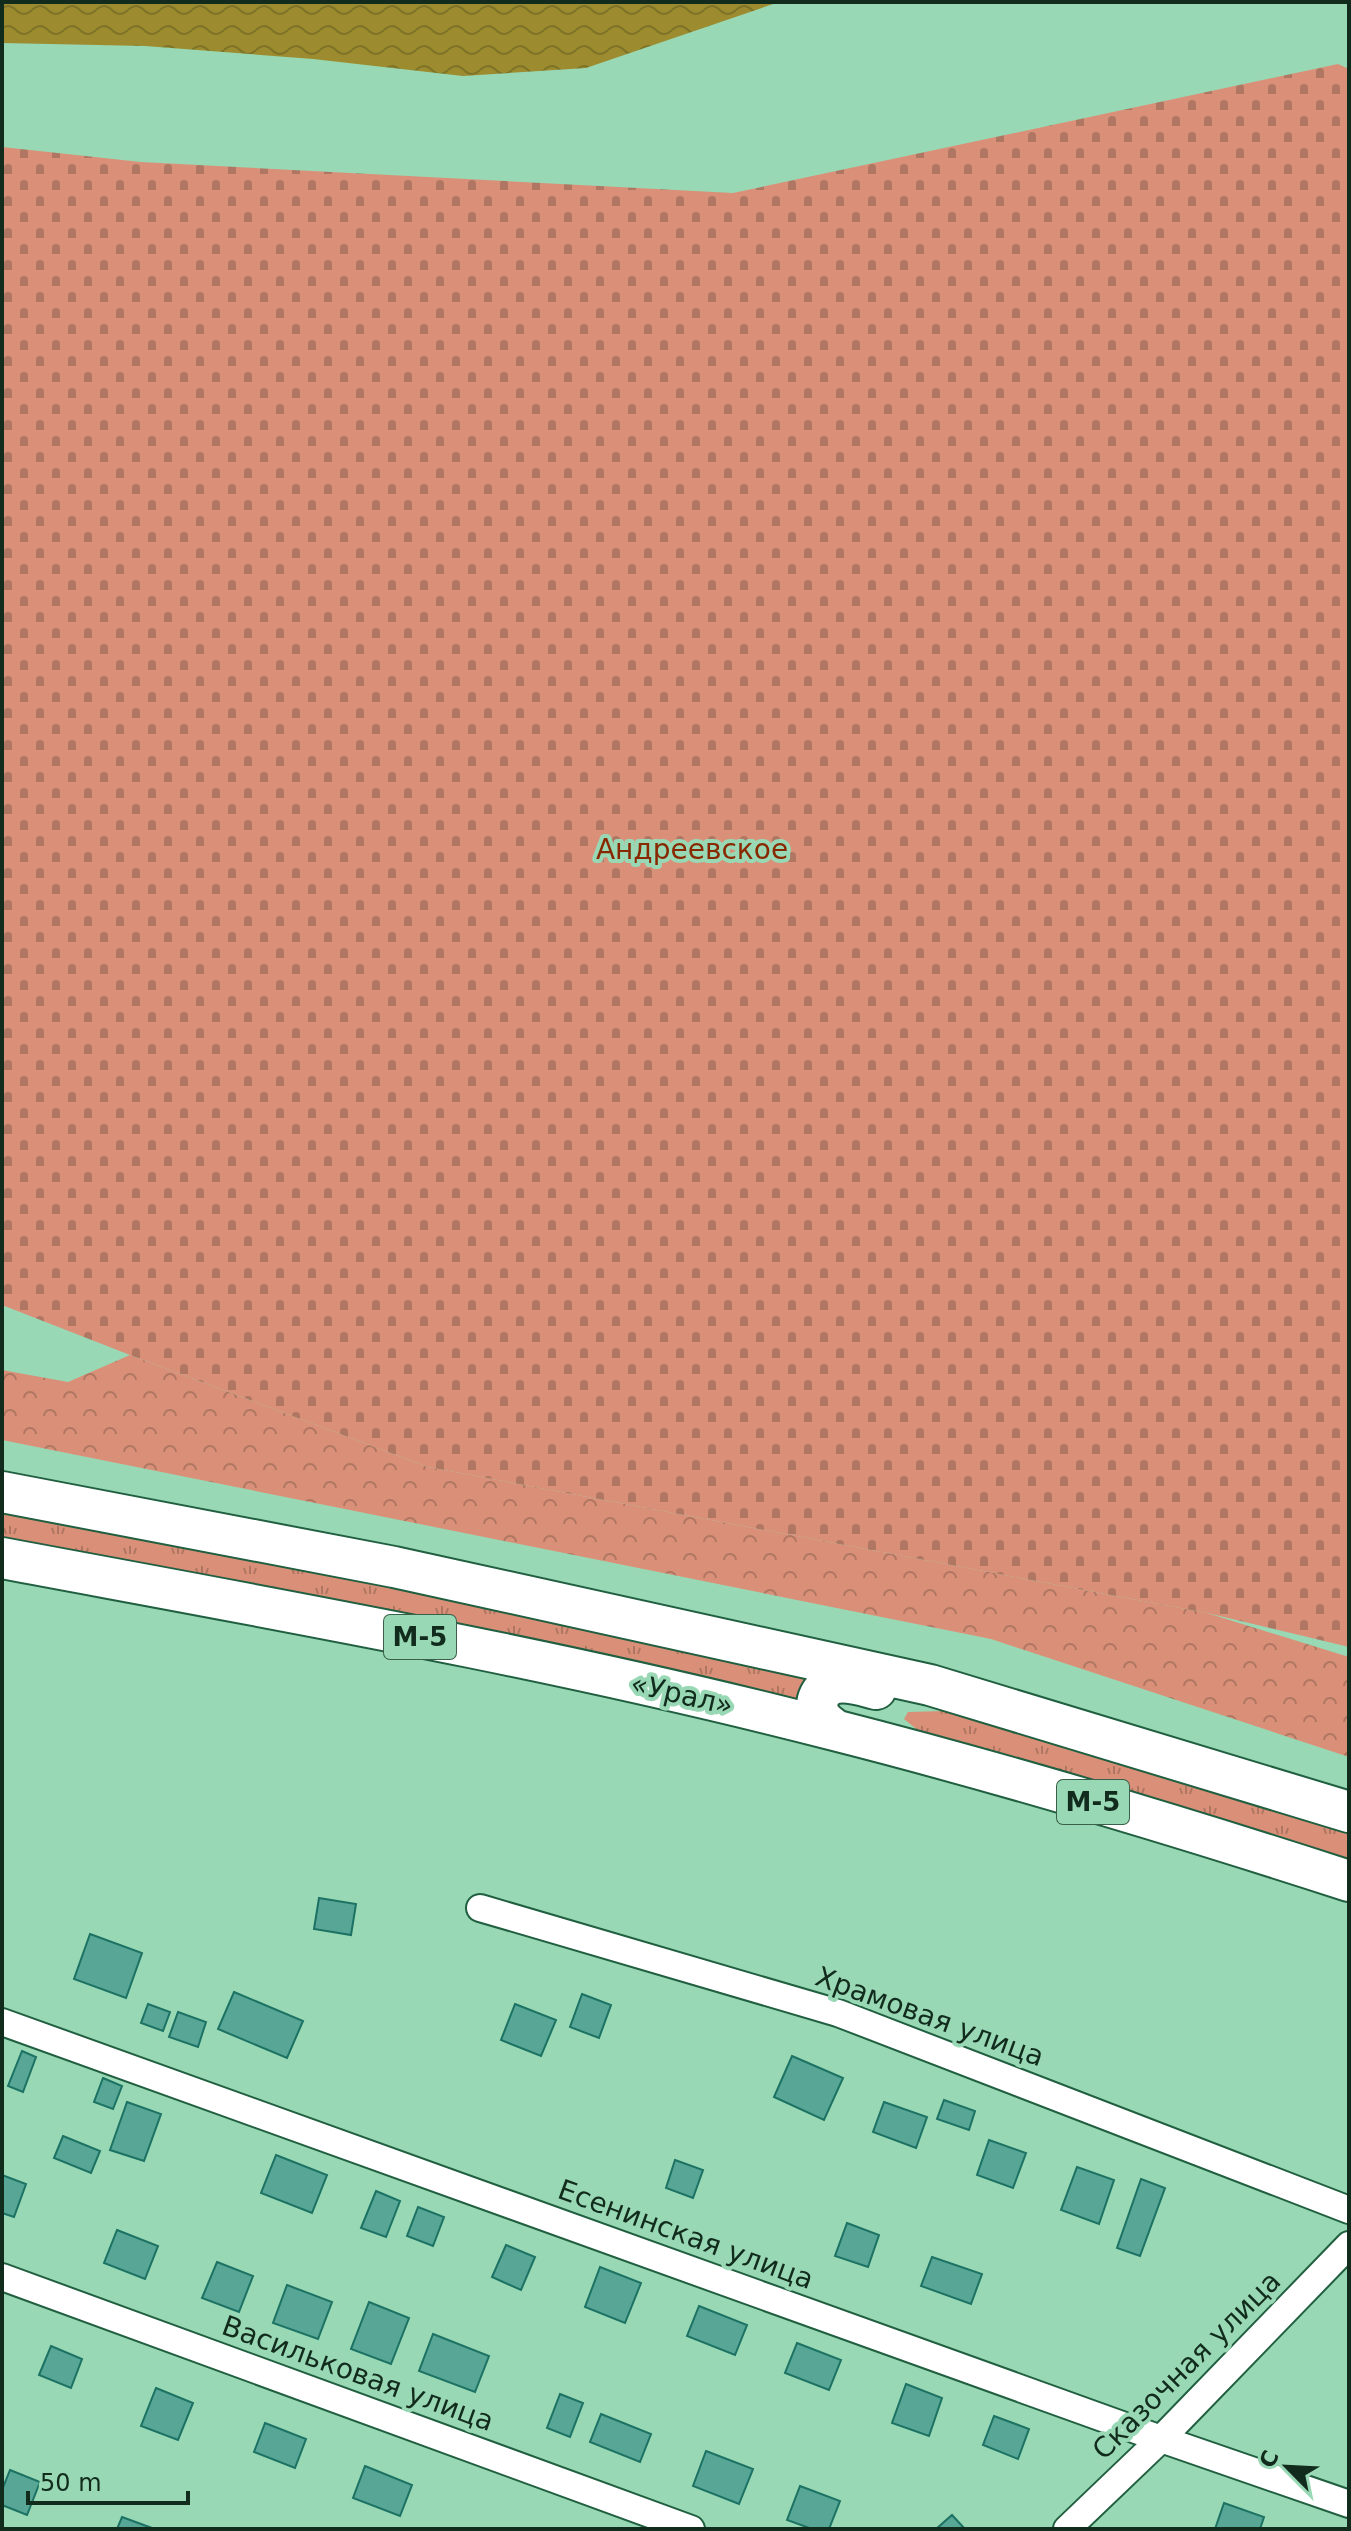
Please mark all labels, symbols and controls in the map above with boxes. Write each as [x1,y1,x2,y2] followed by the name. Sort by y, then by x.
[596,833,788,866] park label: Андреевское
[384,1615,456,1659] road number: М-5
[627,1667,736,1722] street label: «Урал»
[1057,1780,1129,1824] road number: М-5
[811,1960,1049,2073] street label: Храмовая улица
[554,2173,818,2296] street label: Есенинская улица
[1085,2264,1287,2466] street label: Сказочная улица
[217,2309,498,2438] street label: Васильковая улица
[1247,2427,1327,2507] north arrow
[28,2455,188,2505] scale bar
[40,2469,102,2497] text: 50 m

